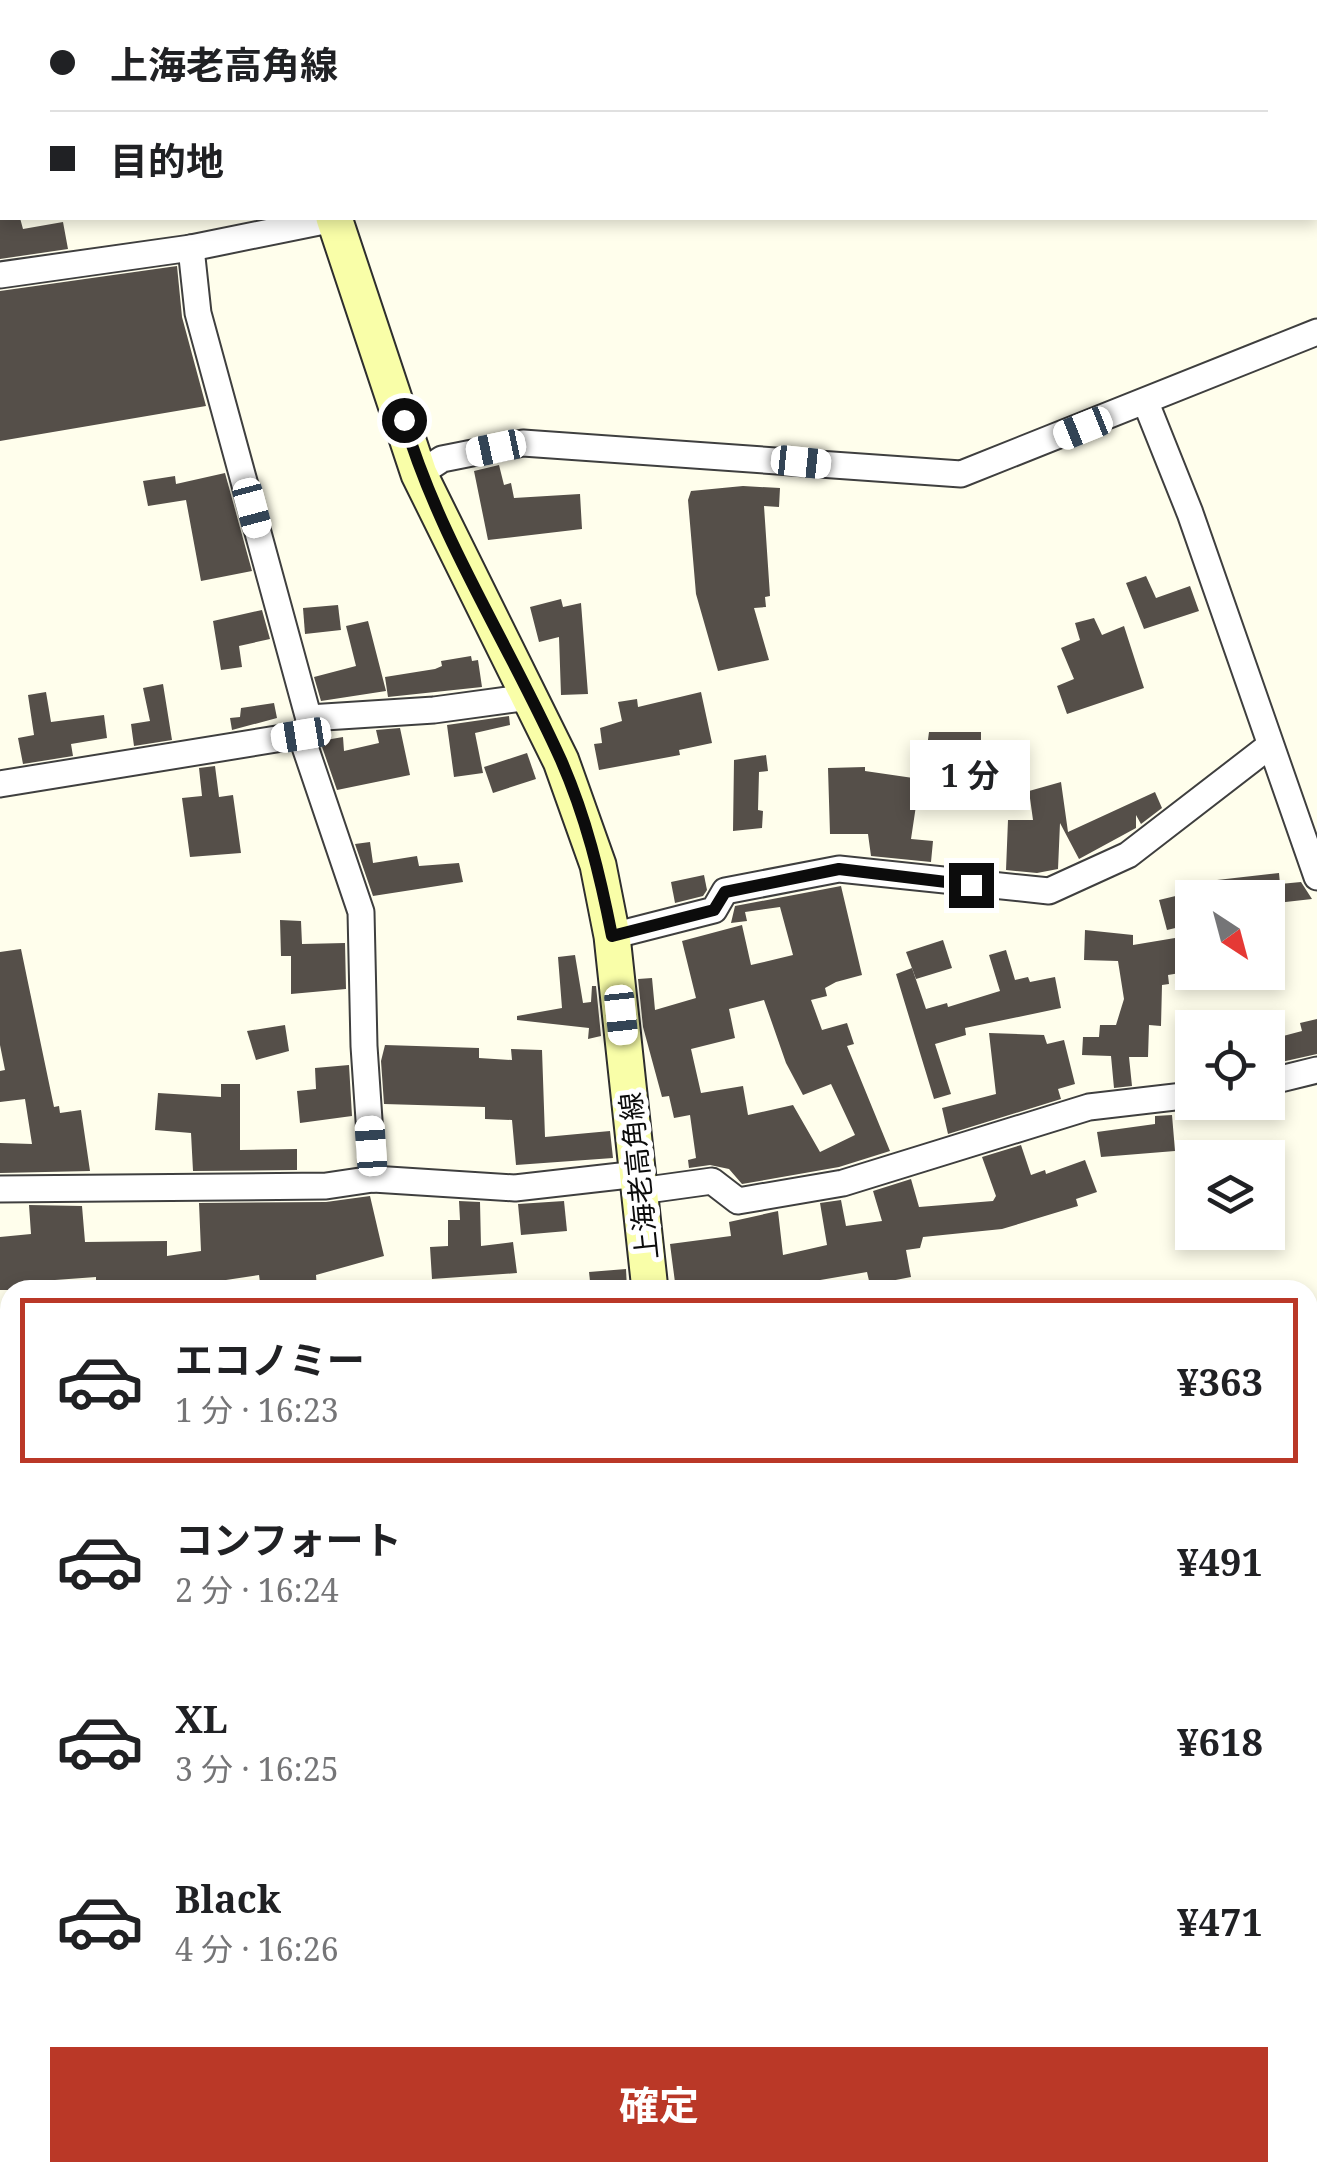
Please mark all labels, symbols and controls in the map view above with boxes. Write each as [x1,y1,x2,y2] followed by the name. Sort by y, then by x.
[110,38,338,90] text: 上海老高角線
[110,134,224,186] text: 目的地
[382,398,427,443] route start
[1050,403,1116,453] car
[464,427,528,469] car
[770,444,832,480] car
[230,475,274,541] car
[269,715,333,755] car
[911,740,1031,810] callout: 1 分
[941,753,999,796] text: 1 分
[949,863,994,908] route end
[1175,880,1285,990] north arrow
[1175,880,1285,1250] map controls
[603,984,639,1046] car
[1175,1010,1285,1120] button: locate
[610,1090,666,1262] street label: 上海老高角線
[354,1115,388,1177] car
[1175,1140,1285,1250] button: layers
[175,1333,365,1385] text: エコノミー
[55,1336,145,1426] icon: car
[1177,1355,1263,1407] text: ¥363
[175,1388,339,1431] text: 1 分 · 16:23
[175,1513,402,1565] text: コンフォート
[55,1516,145,1606] icon: car
[1177,1535,1263,1587] text: ¥491
[175,1568,339,1611] text: 2 分 · 16:24
[175,1692,228,1744] text: XL
[55,1696,145,1786] icon: car
[1177,1715,1263,1767] text: ¥618
[175,1747,339,1790] text: 3 分 · 16:25
[175,1872,281,1924] text: Black
[55,1876,145,1966] icon: car
[1177,1895,1263,1947] text: ¥471
[175,1927,339,1970] text: 4 分 · 16:26
[50,2047,1268,2162] button: 確定

